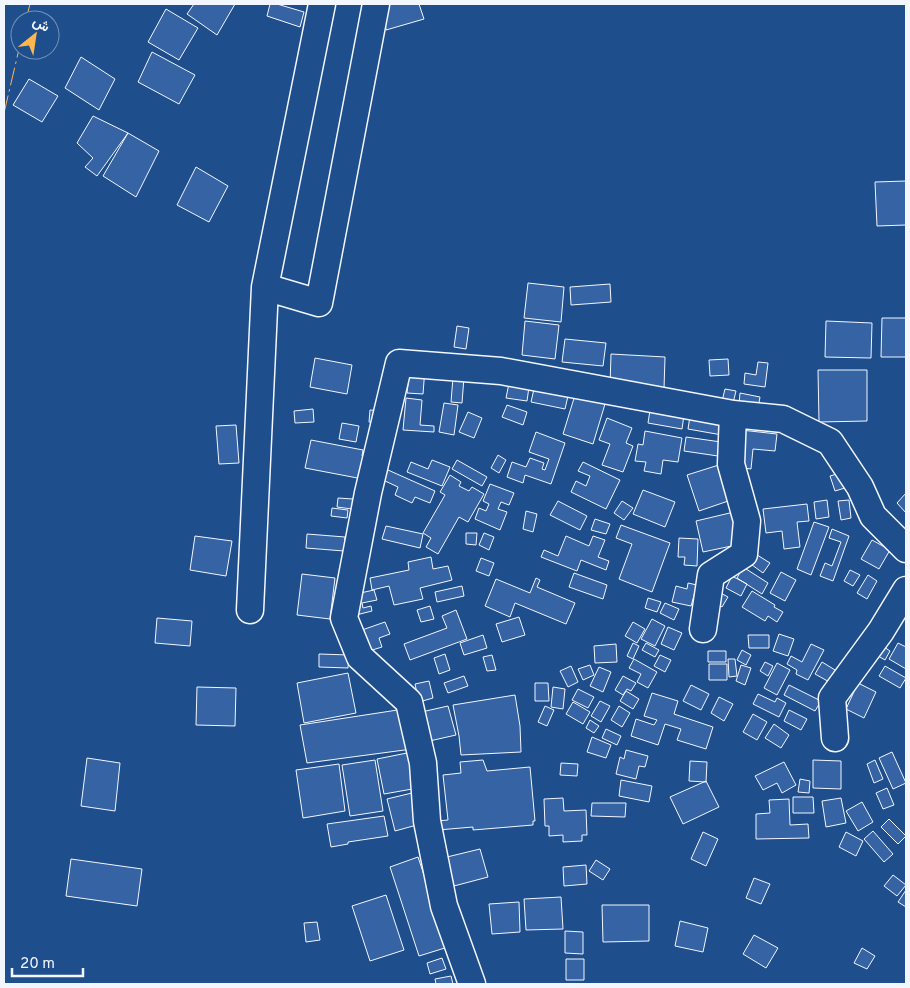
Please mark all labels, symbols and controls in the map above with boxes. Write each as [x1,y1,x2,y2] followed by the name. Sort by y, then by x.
[10,10,60,60] north arrow
[29,13,52,37] text: ش
[12,946,84,978] scale bar
[20,955,55,974] text: 20 m

